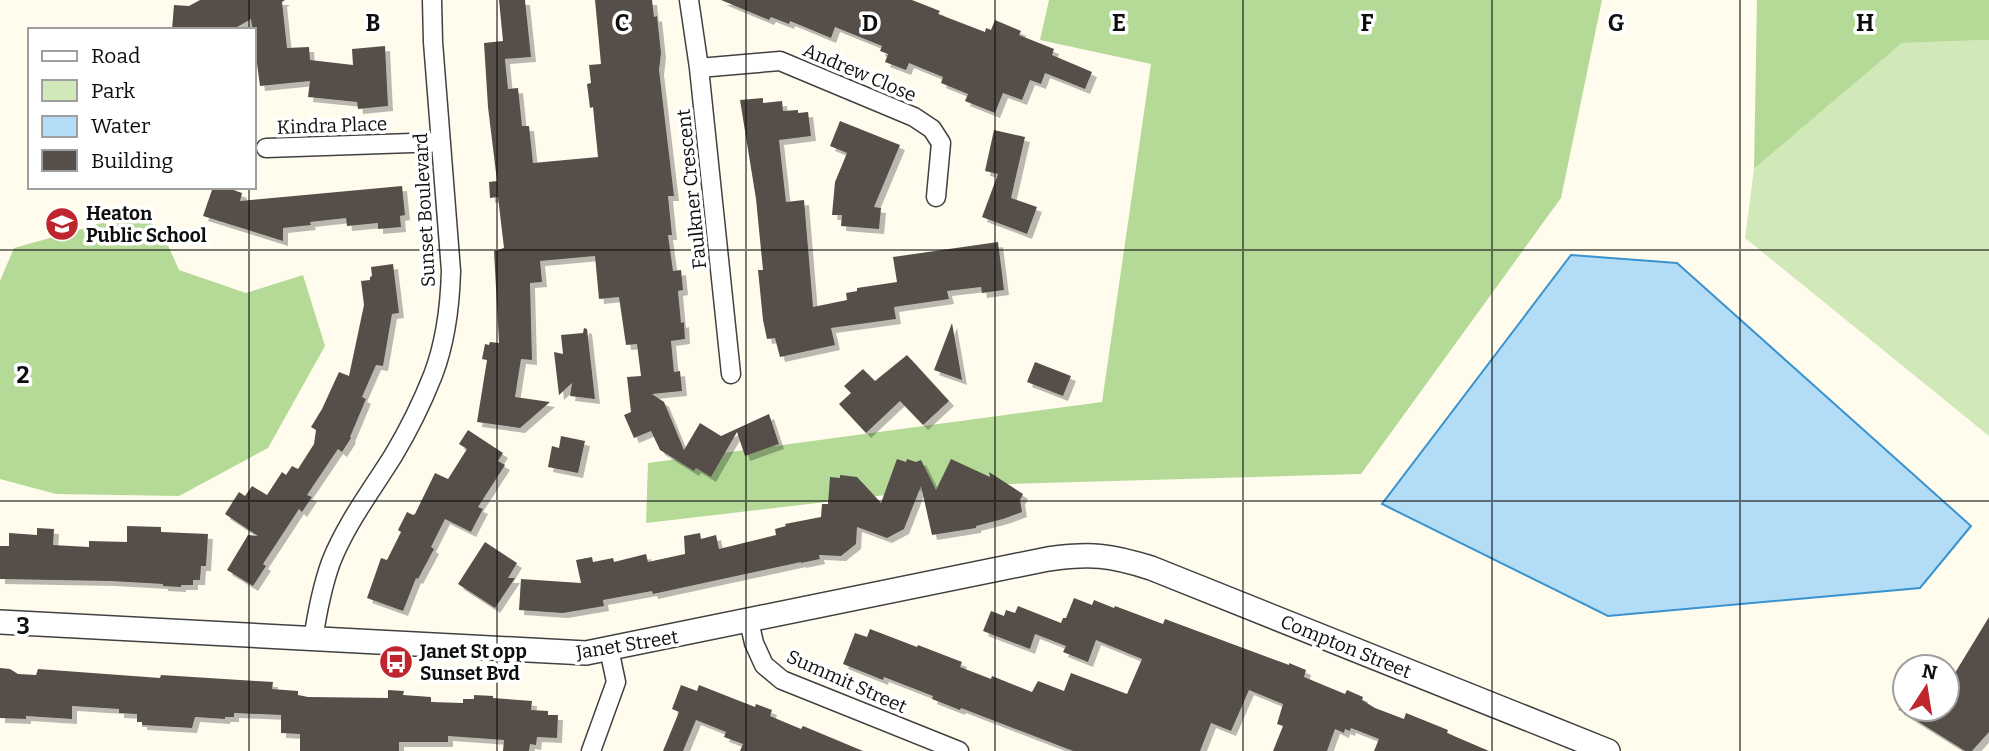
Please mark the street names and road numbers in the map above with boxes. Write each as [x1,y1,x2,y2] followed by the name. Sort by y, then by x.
[800,38,920,107] street label: Andrew Close
[672,108,711,270] street label: Faulkner Crescent
[276,112,388,139] street label: Kindra Place
[409,132,440,288] street label: Sunset Boulevard
[1277,610,1415,683] street label: Compton Street
[573,625,680,664] street label: Janet Street
[783,645,911,718] street label: Summit Street

